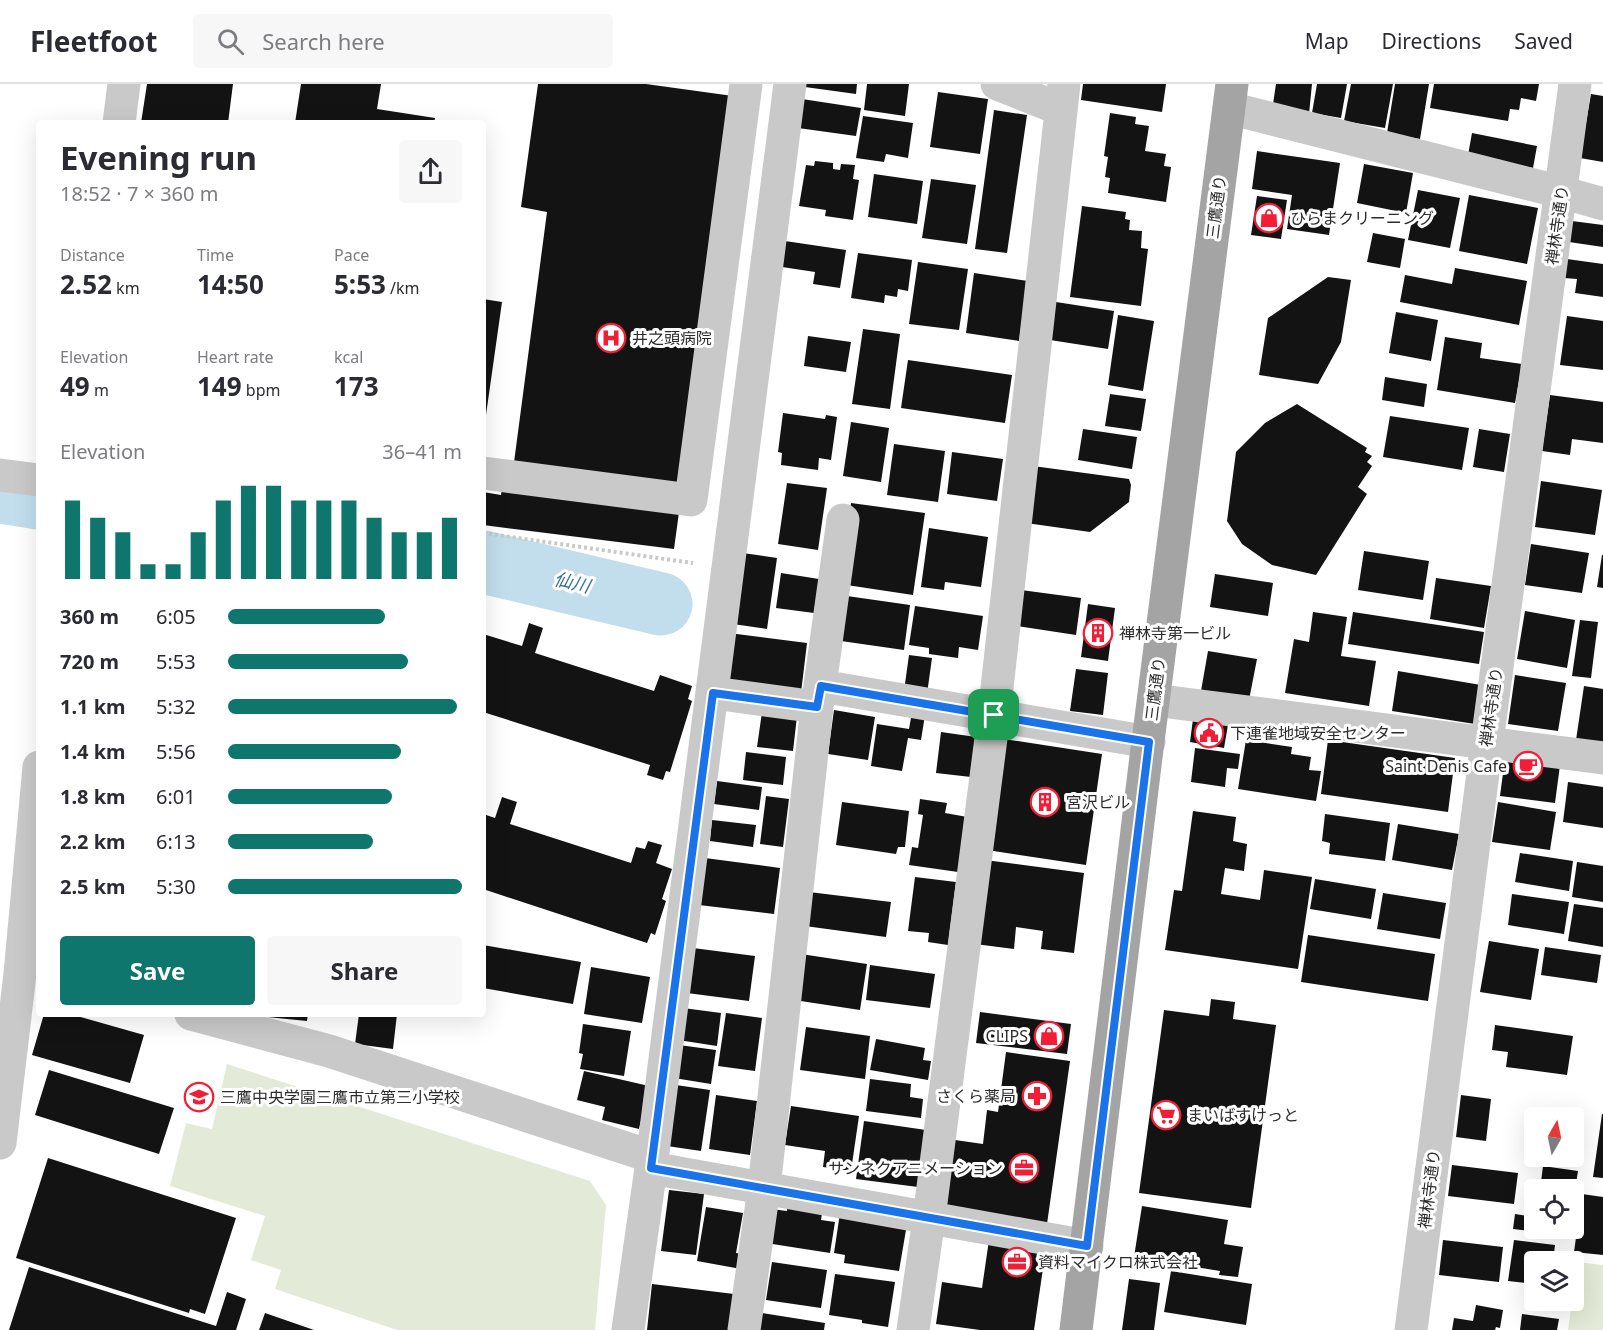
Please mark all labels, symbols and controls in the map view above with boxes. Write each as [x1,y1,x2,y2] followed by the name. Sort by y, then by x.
[193,14,613,68] search box
[30,22,157,60] text: Fleetfoot
[214,25,247,58] icon: search
[262,26,385,56] text: Search here
[1305,27,1349,55] text: Map
[1382,27,1481,55] text: Directions
[1514,27,1573,55] text: Saved
[60,135,257,180] text: Evening run
[399,140,462,203] button: share
[1201,174,1231,240] street label: 三鷹通り
[60,180,218,207] text: 18:52 · 7 × 360 m
[1541,184,1573,266] street label: 禅林寺通り
[1253,202,1285,234] shop icon: ひらまクリーニング
[1290,207,1434,229] place label: ひらまクリーニング
[60,244,125,266] text: Distance
[197,244,234,266] text: Time
[334,244,369,266] text: Pace
[60,266,112,302] text: 2.52
[197,266,264,302] text: 14:50
[334,266,386,302] text: 5:53
[112,277,140,299] text: km
[386,277,420,299] text: /km
[595,322,627,354] hospital icon: 井之頭病院
[632,327,712,349] place label: 井之頭病院
[60,346,128,368] text: Elevation
[197,346,273,368] text: Heart rate
[334,346,363,368] text: kcal
[60,368,90,404] text: 49
[197,368,242,404] text: 149
[334,368,379,404] text: 173
[90,379,109,401] text: m
[242,379,280,401] text: bpm
[60,438,145,465] text: Elevation
[382,438,462,465] text: 36–41 m
[552,566,594,598] water label: 仙川
[60,603,119,630] text: 360 m
[156,603,196,630] text: 6:05
[1082,617,1114,649] building icon: 禅林寺第一ビル
[1119,622,1231,644] place label: 禅林寺第一ビル
[60,648,119,675] text: 720 m
[156,648,196,675] text: 5:53
[1140,656,1170,722] street label: 三鷹通り
[1475,666,1507,748] street label: 禅林寺通り
[968,689,1019,740] pin
[60,693,126,720] text: 1.1 km
[156,693,196,720] text: 5:32
[977,698,1010,731] icon: arrive
[1193,717,1225,749] public building icon: 下連雀地域安全センター
[1230,722,1406,744] place label: 下連雀地域安全センター
[60,738,126,765] text: 1.4 km
[156,738,196,765] text: 5:56
[1512,750,1544,782] cafe icon: Saint Denis Cafe
[1385,755,1507,777] place label: Saint Denis Cafe
[60,783,126,810] text: 1.8 km
[156,783,196,810] text: 6:01
[1029,786,1061,818] building icon: 宮沢ビル
[1066,791,1130,813] place label: 宮沢ビル
[60,828,126,855] text: 2.2 km
[156,828,196,855] text: 6:13
[60,873,126,900] text: 2.5 km
[156,873,196,900] text: 5:30
[60,936,255,1005] button: Save
[267,936,462,1005] button: Share
[1033,1020,1065,1052] shop icon: CLIPS
[986,1025,1028,1047] place label: CLIPS
[1021,1080,1053,1112] pharmacy icon: さくら薬局
[183,1081,215,1113] school or university icon: 三鷹中央学園三鷹市立第三小学校
[936,1085,1016,1107] place label: さくら薬局
[220,1086,460,1108] place label: 三鷹中央学園三鷹市立第三小学校
[1150,1099,1182,1131] supermarket icon: まいばすけっと
[1187,1104,1299,1126] place label: まいばすけっと
[1524,1107,1584,1167] north arrow
[1524,1107,1584,1311] map controls
[1413,1148,1445,1230] street label: 禅林寺通り
[1008,1152,1040,1184] office icon: サンネクアニメーション
[828,1157,1003,1179] place label: サンネクアニメーション
[1524,1179,1584,1239] button: locate
[1001,1246,1033,1278] office icon: 資料マイクロ株式会社
[1038,1251,1198,1273] place label: 資料マイクロ株式会社
[1524,1251,1584,1311] button: layers

